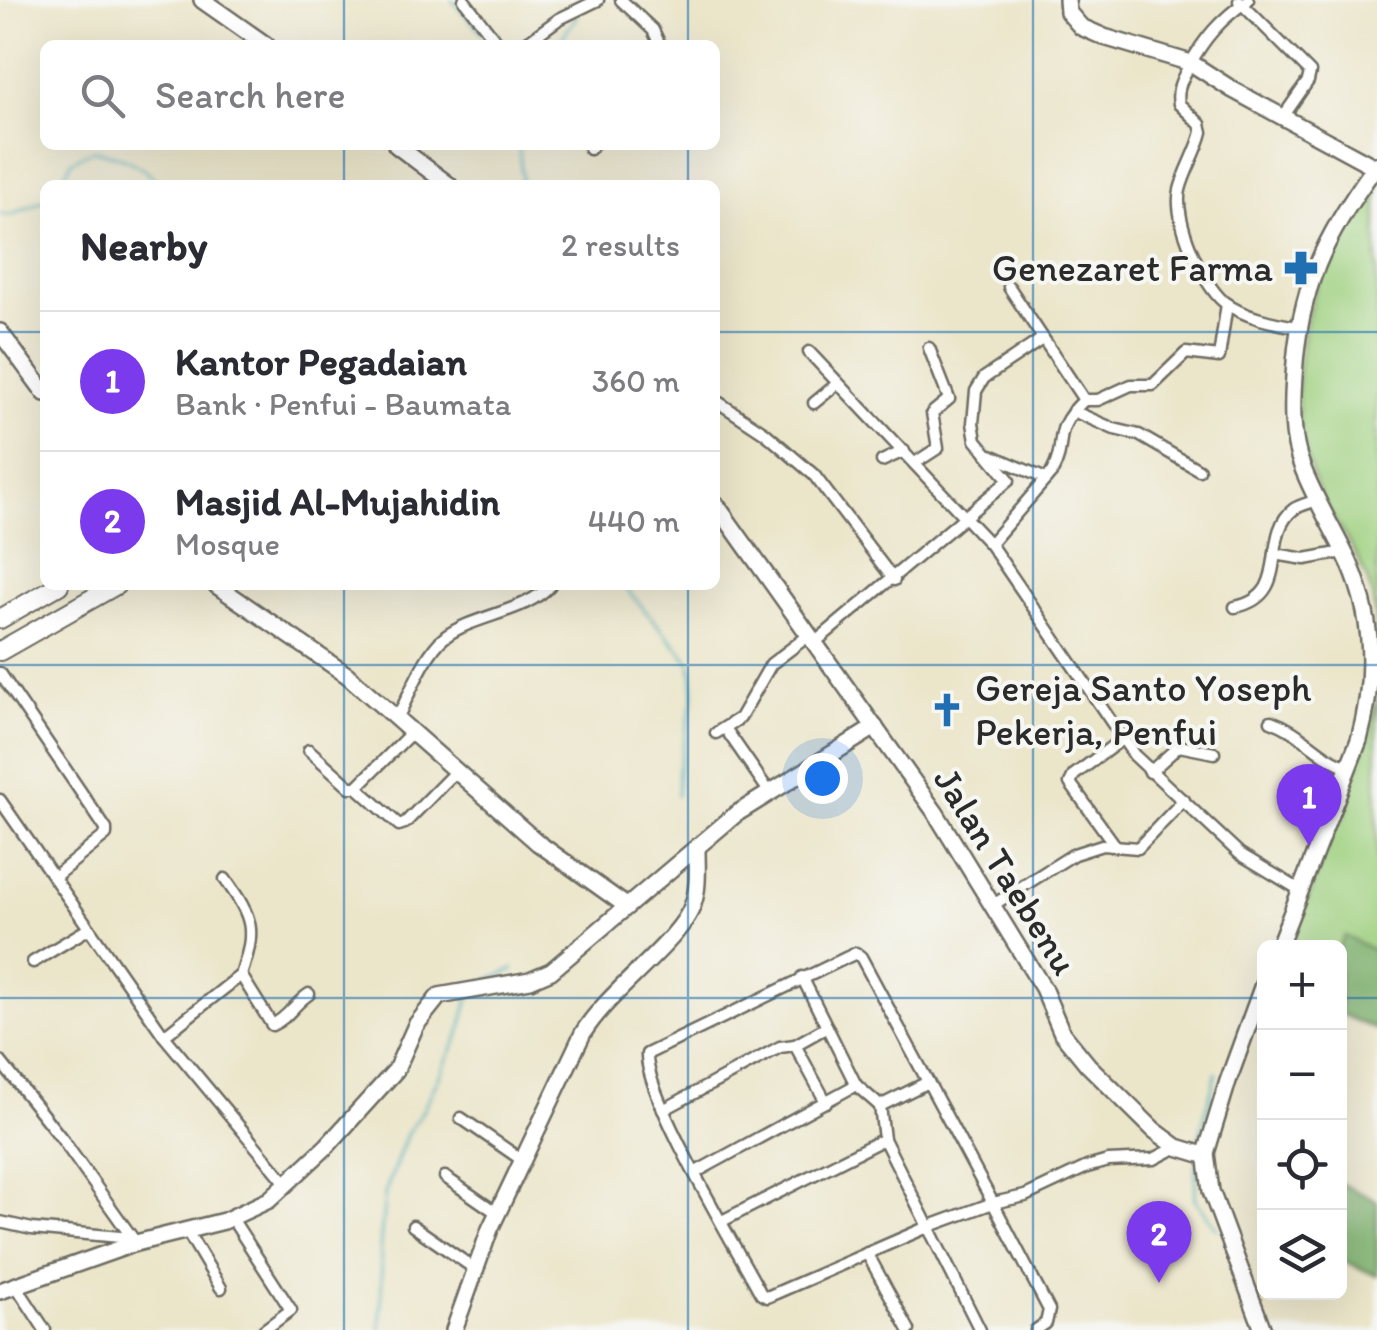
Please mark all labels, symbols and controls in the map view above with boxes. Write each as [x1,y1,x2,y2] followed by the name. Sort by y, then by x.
[40,40,720,150] search box
[75,68,130,123] icon: search
[155,72,346,118] text: Search here
[80,220,207,271] text: Nearby
[561,226,680,264] text: 2 results
[992,245,1273,291] place label: Genezaret Farma
[1282,249,1320,287] pharmacy icon: Genezaret Farma
[175,339,467,385] text: Kantor Pegadaian
[105,362,120,400] text: 1
[592,362,680,400] text: 360 m
[175,385,511,423] text: Bank · Penfui - Baumata
[175,479,500,525] text: Masjid Al-Mujahidin
[104,502,121,540] text: 2
[588,502,680,540] text: 440 m
[175,525,280,563] text: Mosque
[975,665,1312,755] place label: Gereja Santo Yoseph Pekerja, Penfui
[928,691,966,729] church icon: Gereja Santo Yoseph Pekerja, Penfui
[797,753,848,804] your location
[924,759,1088,983] street label: Jalan Taebenu
[1276,764,1342,846] pin: 1
[1257,940,1347,1300] map controls
[1257,940,1347,1030] button: +
[1257,1030,1347,1120] button: −
[1257,1120,1347,1210] button: locate
[1126,1200,1192,1283] pin: 2
[1257,1210,1347,1300] button: layers

